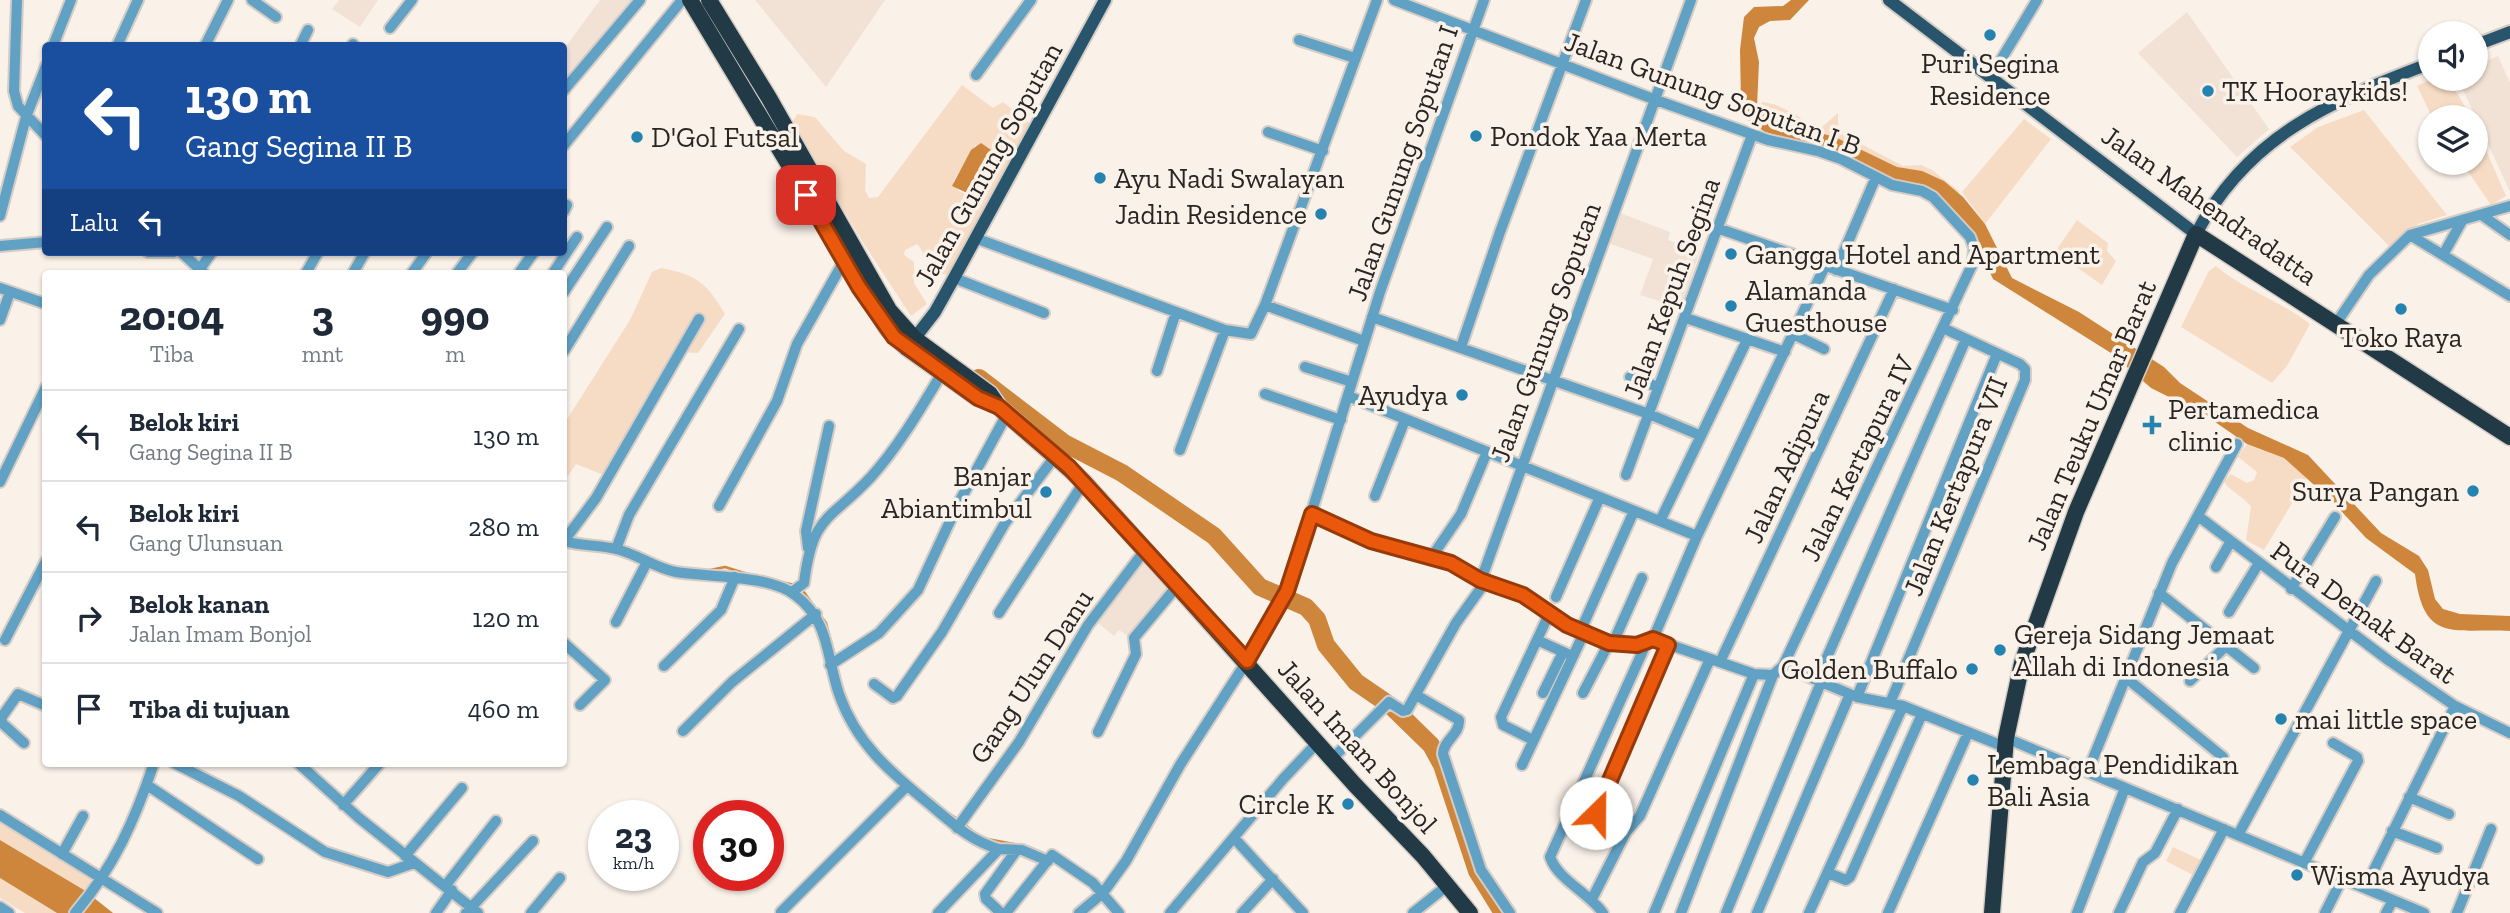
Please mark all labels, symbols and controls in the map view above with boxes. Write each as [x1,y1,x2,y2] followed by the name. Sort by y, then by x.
[1340,21,1465,305] street label: Jalan Gunung Soputan I
[2418,21,2488,175] map controls
[2418,21,2488,91] button: sound
[1560,25,1865,162] street label: Jalan Gunung Soputan I B
[1982,27,1998,43] marker: Puri Segina Residence
[908,36,1069,292] street label: Jalan Gunung Soputan
[1921,47,2060,112] place label: Puri Segina Residence
[185,67,311,126] text: 130 m
[70,70,161,161] icon: left
[2222,75,2408,108] place label: TK Hooraykids!
[2200,83,2216,99] marker: TK Hooraykids!
[2418,105,2488,175] button: layers
[2096,119,2324,292] street label: Jalan Mahendradatta
[1490,120,1708,153] place label: Pondok Yaa Merta
[651,121,799,154] place label: D'Gol Futsal
[185,127,413,165] text: Gang Segina II B
[1468,128,1484,144] marker: Pondok Yaa Merta
[629,129,645,145] marker: D'Gol Futsal
[1114,162,1344,195] place label: Ayu Nadi Swalayan
[776,165,836,225] pin
[1092,170,1108,186] marker: Ayu Nadi Swalayan
[1616,173,1727,403] street label: Jalan Kepuh Segina
[787,176,825,214] icon: arrive
[1115,198,1307,231] place label: Jadin Residence
[1483,198,1608,466] street label: Jalan Gunung Soputan
[132,203,170,241] icon: left
[70,206,118,238] text: Lalu
[1313,206,1329,222] marker: Jadin Residence
[1745,238,2101,271] place label: Gangga Hotel and Apartment
[1723,246,1739,262] marker: Gangga Hotel and Apartment
[1745,274,1887,339] place label: Alamanda Guesthouse
[2020,275,2164,555] street label: Jalan Teuku Umar Barat
[119,290,225,341] text: 20:04
[311,290,334,341] text: 3
[421,290,490,341] text: 990
[1723,298,1739,314] marker: Alamanda Guesthouse
[2393,301,2409,317] marker: Toko Raya
[2340,321,2463,354] place label: Toko Raya
[150,340,194,368] text: Tiba
[302,340,343,368] text: mnt
[445,340,465,368] text: m
[1793,349,1922,567] street label: Jalan Kertapura IV
[1896,372,2014,600] street label: Jalan Kertapura VII
[1358,379,1448,412] place label: Ayudya
[1737,384,1837,548] street label: Jalan Adipura
[1454,387,1470,403] marker: Ayudya
[2168,393,2320,458] place label: Pertamedica clinic
[129,406,239,438] text: Belok kiri
[2142,415,2162,435] marker: Pertamedica clinic
[70,417,108,455] icon: left
[473,420,539,452] text: 130 m
[129,438,293,466] text: Gang Segina II B
[881,460,1032,525] place label: Banjar Abiantimbul
[2292,475,2459,508] place label: Surya Pangan
[2465,483,2481,499] marker: Surya Pangan
[1038,484,1054,500] marker: Banjar Abiantimbul
[129,497,239,529] text: Belok kiri
[70,508,108,546] icon: left
[468,511,539,543] text: 280 m
[129,529,283,557] text: Gang Ulunsuan
[2265,534,2463,691] street label: Pura Demak Barat
[963,583,1100,770] street label: Gang Ulun Danu
[129,588,270,620] text: Belok kanan
[70,599,108,637] icon: right
[472,602,539,634] text: 120 m
[2014,618,2275,683] place label: Gereja Sidang Jemaat Allah di Indonesia
[129,620,312,648] text: Jalan Imam Bonjol
[1992,642,2008,658] marker: Gereja Sidang Jemaat Allah di Indonesia
[1271,653,1444,840] street label: Jalan Imam Bonjol
[1781,653,1958,686] place label: Golden Buffalo
[1964,661,1980,677] marker: Golden Buffalo
[70,690,108,728] icon: arrive
[129,693,290,725] text: Tiba di tujuan
[468,693,539,725] text: 460 m
[2295,703,2477,736] place label: mai little space
[2273,711,2289,727] marker: mai little space
[1987,748,2239,813] place label: Lembaga Pendidikan Bali Asia
[1965,772,1981,788] marker: Lembaga Pendidikan Bali Asia
[1559,776,1633,850] position arrow
[1238,788,1334,821] place label: Circle K
[1340,796,1356,812] marker: Circle K
[693,800,784,891] speed limit sign: 30
[615,815,652,857] text: 23
[613,852,654,874] text: km/h
[2311,859,2490,892] place label: Wisma Ayudya
[2289,867,2305,883] marker: Wisma Ayudya

